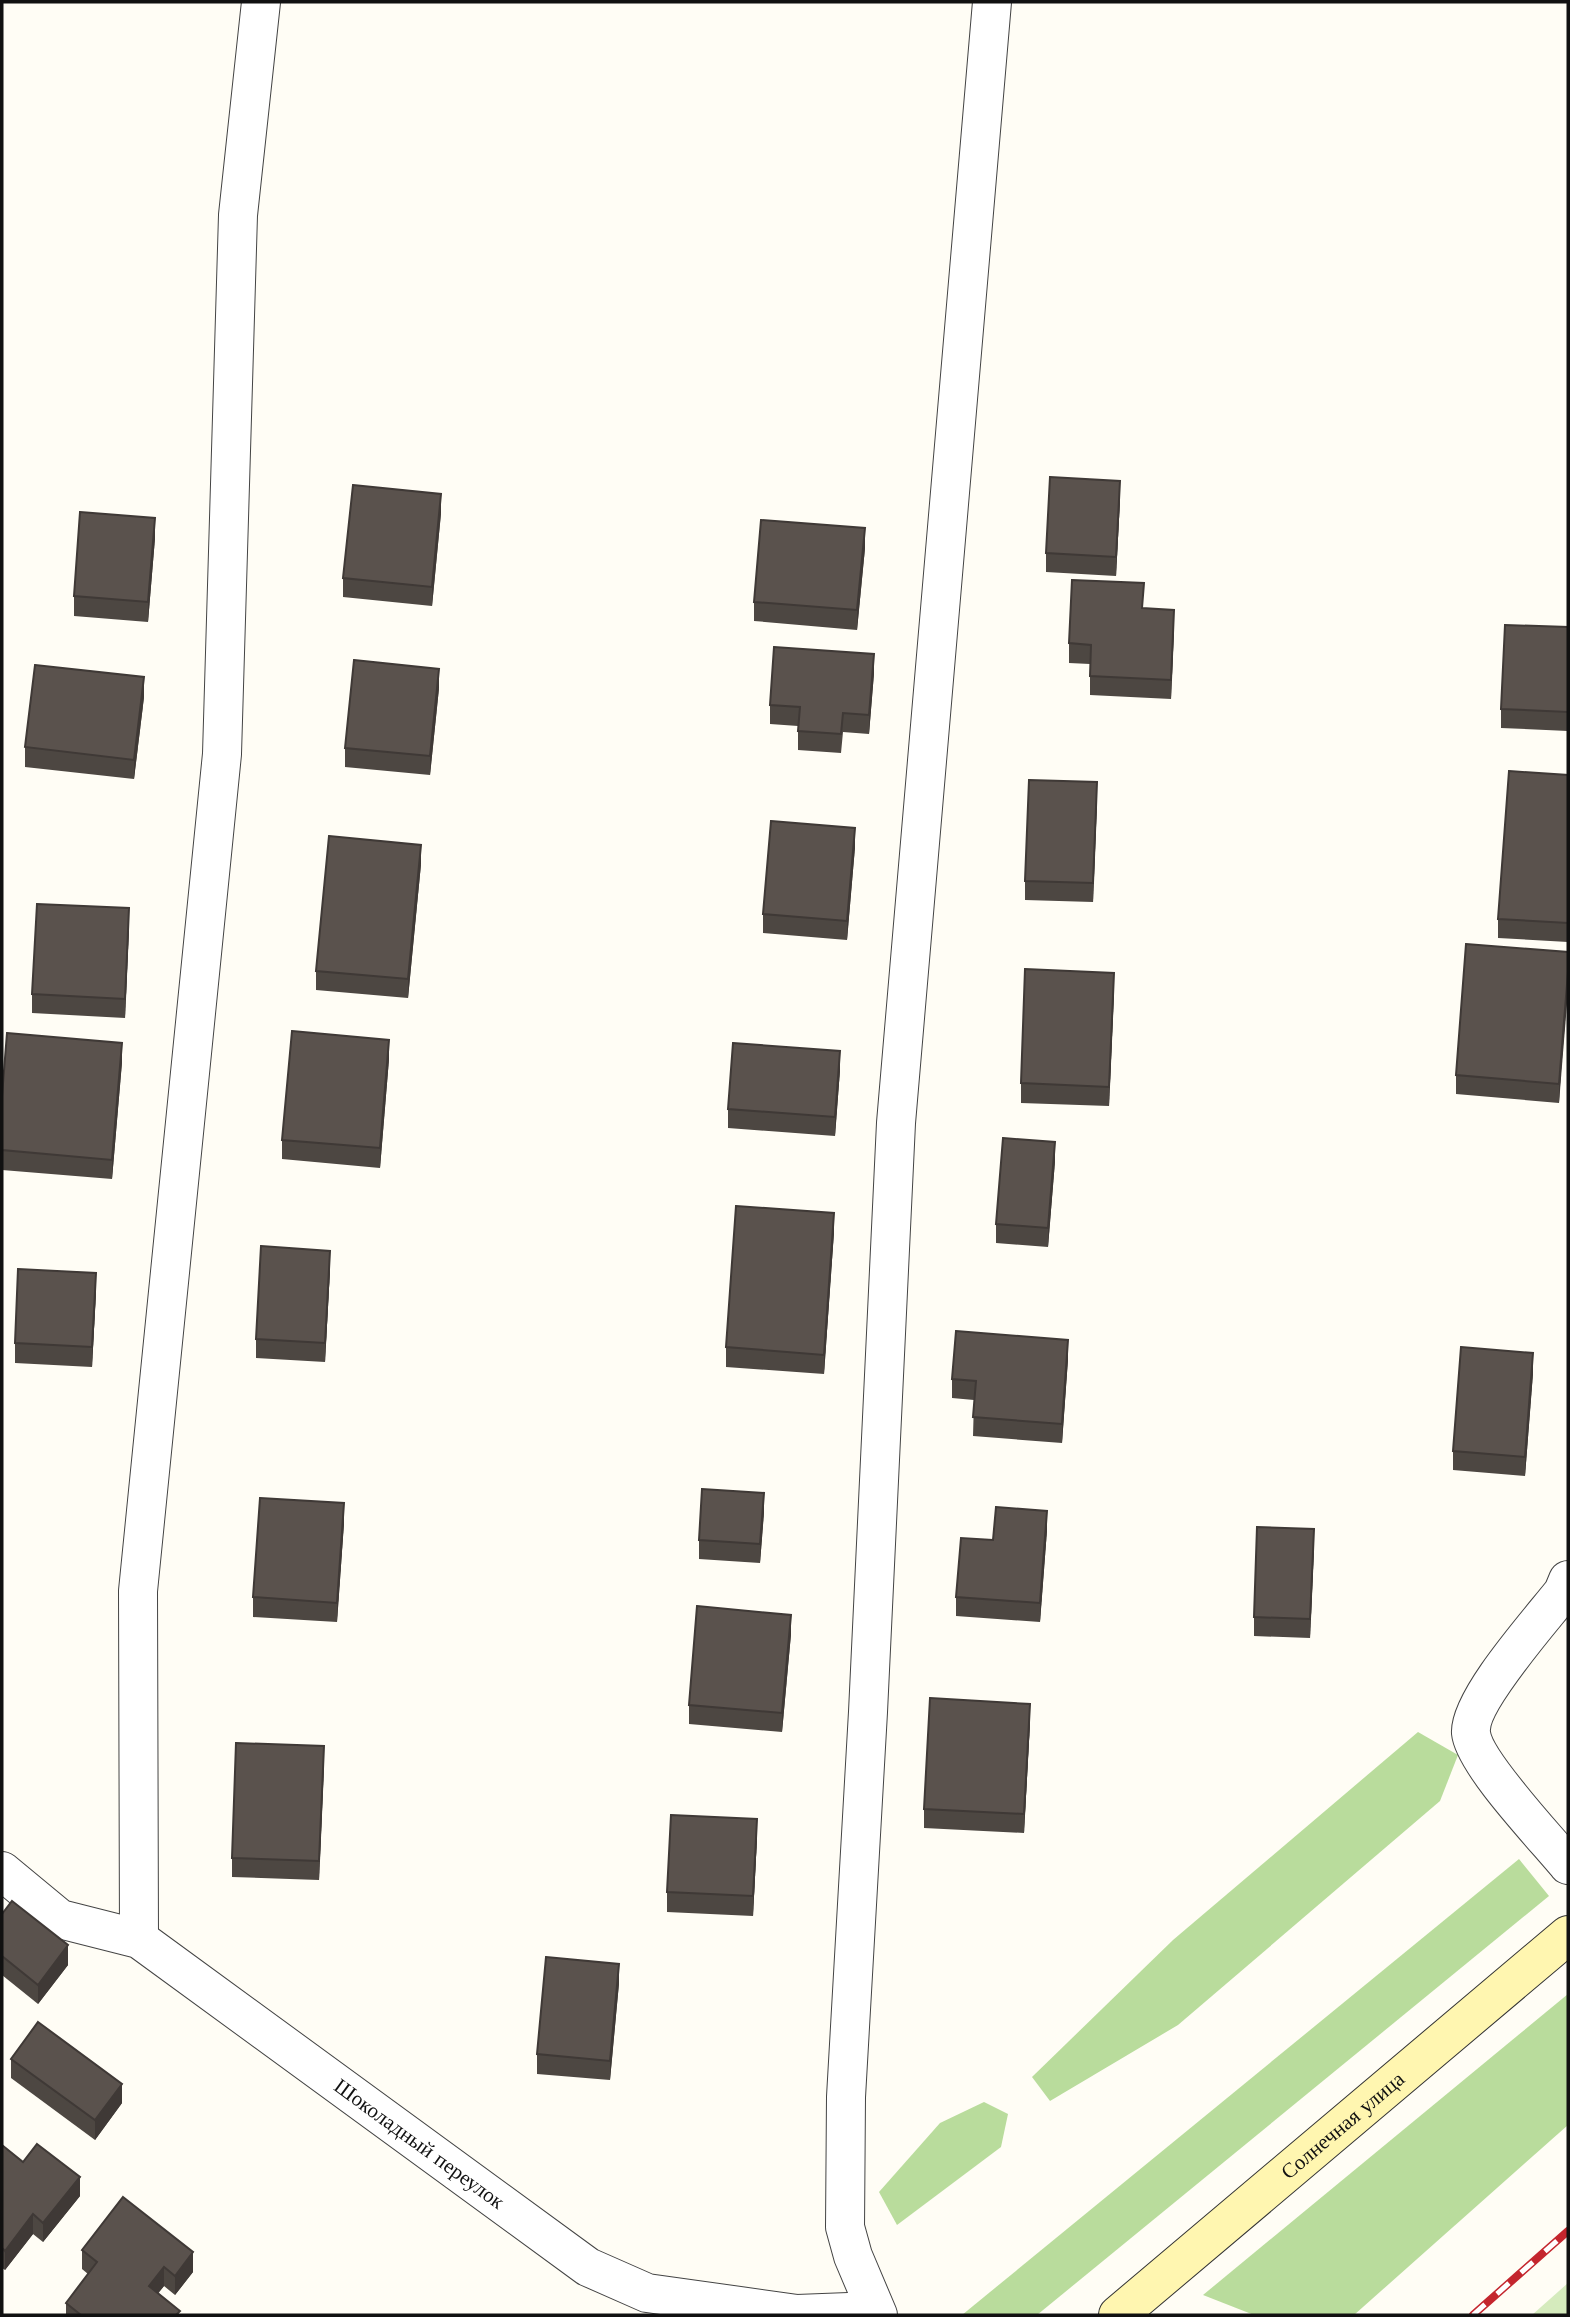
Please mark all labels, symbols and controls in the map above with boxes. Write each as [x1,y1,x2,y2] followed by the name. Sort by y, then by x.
[1276,2065,1410,2185] street label: Солнечная улица
[329,2073,510,2215] street label: Шоколадный переулок

